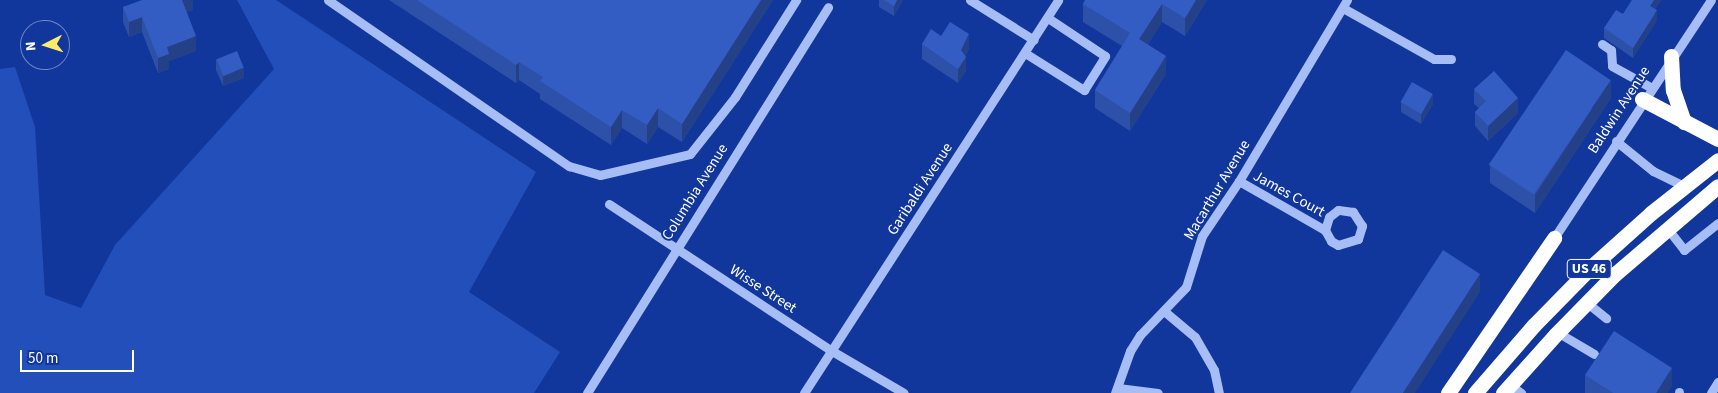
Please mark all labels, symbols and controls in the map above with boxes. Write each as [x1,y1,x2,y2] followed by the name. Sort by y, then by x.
[20,20,70,70] north arrow
[21,41,41,52] text: N
[1584,63,1654,157] street label: Baldwin Avenue
[1180,137,1254,243] street label: Macarthur Avenue
[883,139,957,239] street label: Garibaldi Avenue
[658,141,732,243] street label: Columbia Avenue
[1250,167,1328,221] street label: James Court
[1566,258,1612,280] road number: US 46
[726,261,800,317] street label: Wisse Street
[22,340,136,372] scale bar
[28,348,58,369] text: 50 m

